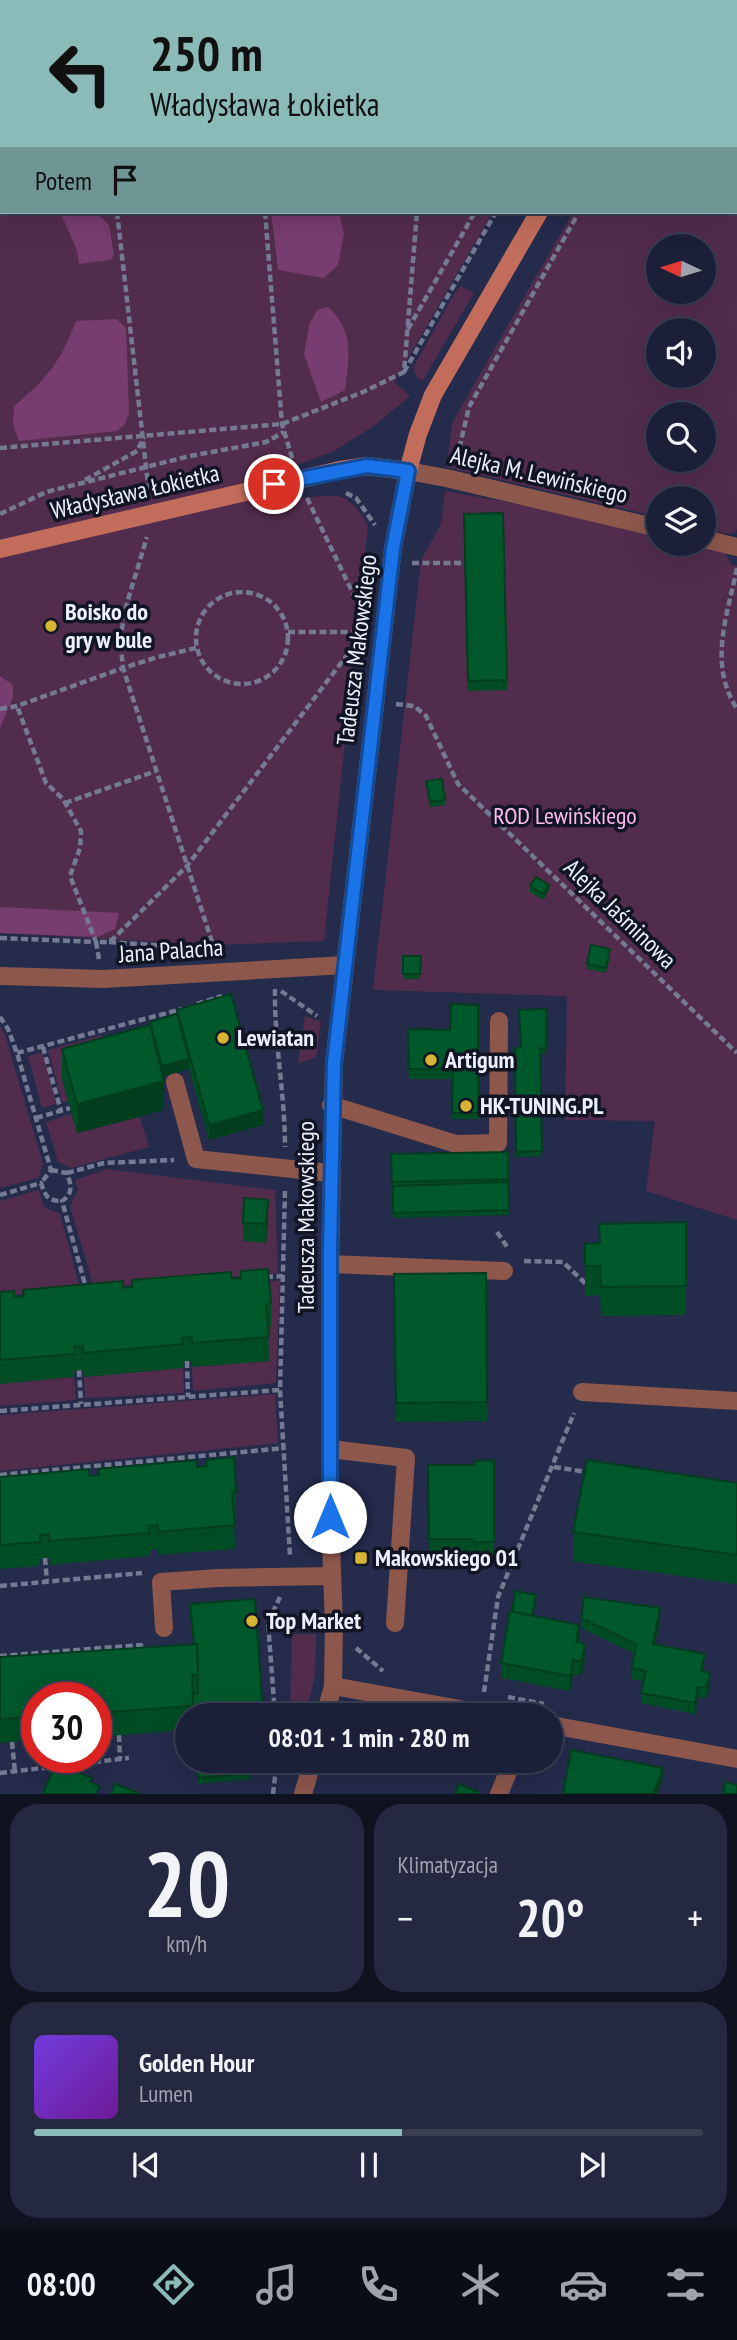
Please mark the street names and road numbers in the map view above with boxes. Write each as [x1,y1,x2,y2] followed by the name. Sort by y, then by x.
[448,439,631,510] street label: Alejka M. Lewińskiego
[47,457,222,526] street label: Władysława Łokietka
[329,553,384,747] street label: Tadeusza Makowskiego
[558,852,683,975] street label: Alejka Jaśminowa
[117,931,224,970] street label: Jana Palacha
[290,1121,321,1313] street label: Tadeusza Makowskiego

